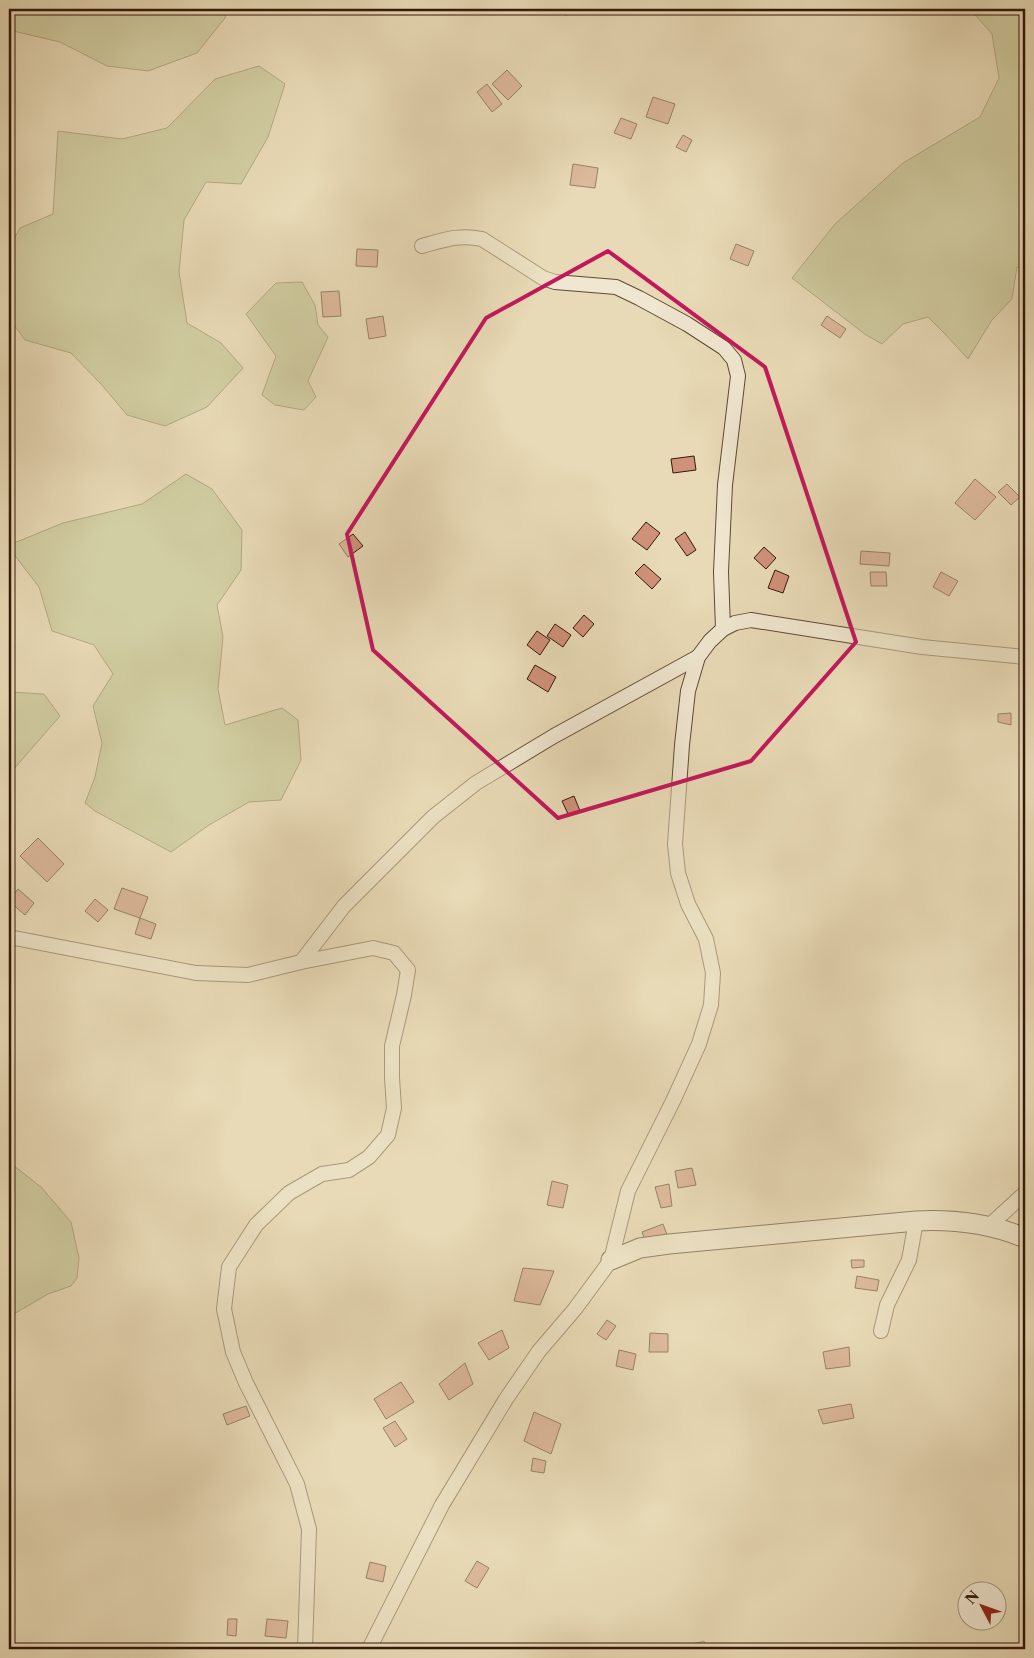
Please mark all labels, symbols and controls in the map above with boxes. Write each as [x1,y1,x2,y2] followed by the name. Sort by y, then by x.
[956,1580,1006,1630] north arrow
[961,1587,983,1608] text: N

